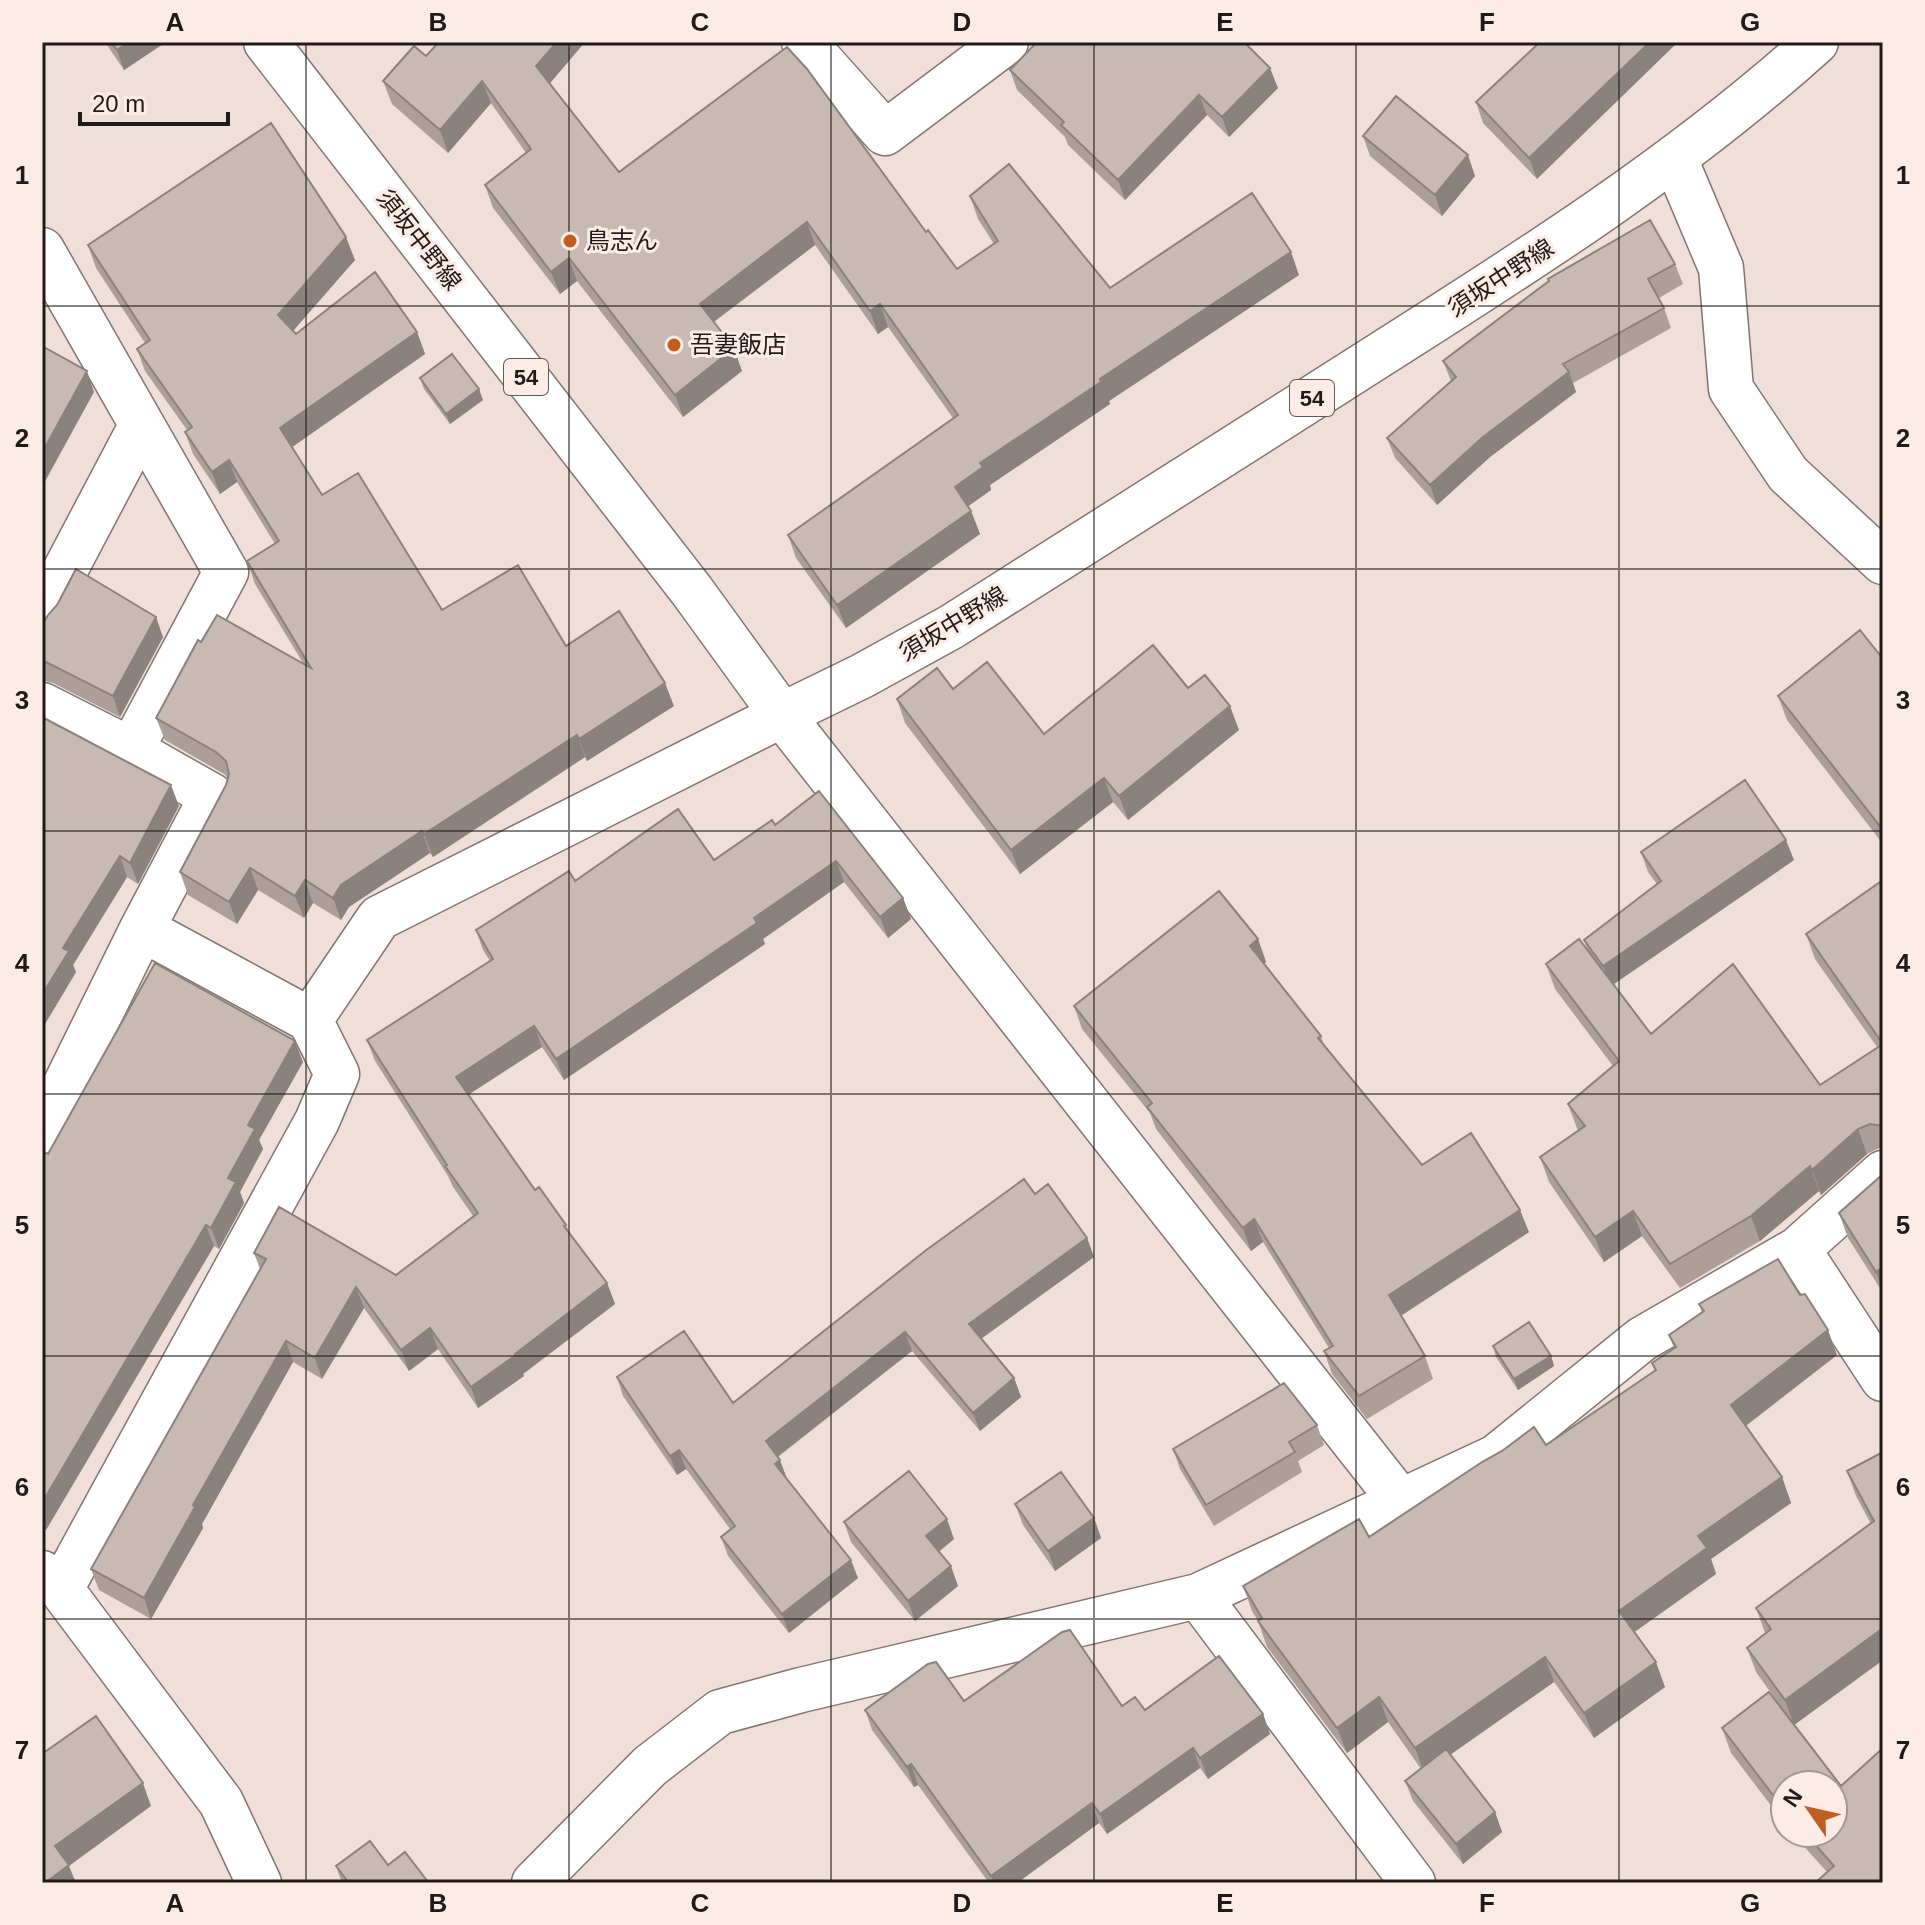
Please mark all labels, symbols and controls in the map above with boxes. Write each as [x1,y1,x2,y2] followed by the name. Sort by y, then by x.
[166,7,185,37] text: A
[429,7,447,37] text: B
[691,7,710,37] text: C
[953,7,971,37] text: D
[1216,7,1234,37] text: E
[1479,7,1495,37] text: F
[1740,7,1760,37] text: G
[80,76,228,126] scale bar
[92,90,145,117] text: 20 m
[15,160,29,190] text: 1
[1896,160,1910,190] text: 1
[372,184,467,295] street label: 須坂中野線
[586,227,658,254] place label: 鳥志ん
[561,232,579,250] marker: 鳥志ん
[1443,234,1558,322] street label: 須坂中野線
[690,331,786,358] place label: 吾妻飯店
[665,336,683,354] marker: 吾妻飯店
[504,359,548,395] road number: 54
[1290,380,1334,416] road number: 54
[15,423,29,453] text: 2
[1896,423,1910,453] text: 2
[894,581,1011,666] street label: 須坂中野線
[15,685,29,715] text: 3
[1896,685,1910,715] text: 3
[15,948,30,978] text: 4
[1896,948,1911,978] text: 4
[15,1210,29,1240] text: 5
[1896,1210,1910,1240] text: 5
[15,1472,29,1502] text: 6
[1896,1472,1910,1502] text: 6
[15,1735,29,1765] text: 7
[1896,1735,1910,1765] text: 7
[1769,1769,1849,1849] north arrow
[1778,1785,1808,1812] text: N
[166,1888,185,1918] text: A
[429,1888,447,1918] text: B
[691,1888,710,1918] text: C
[953,1888,971,1918] text: D
[1216,1888,1234,1918] text: E
[1479,1888,1495,1918] text: F
[1740,1888,1760,1918] text: G

